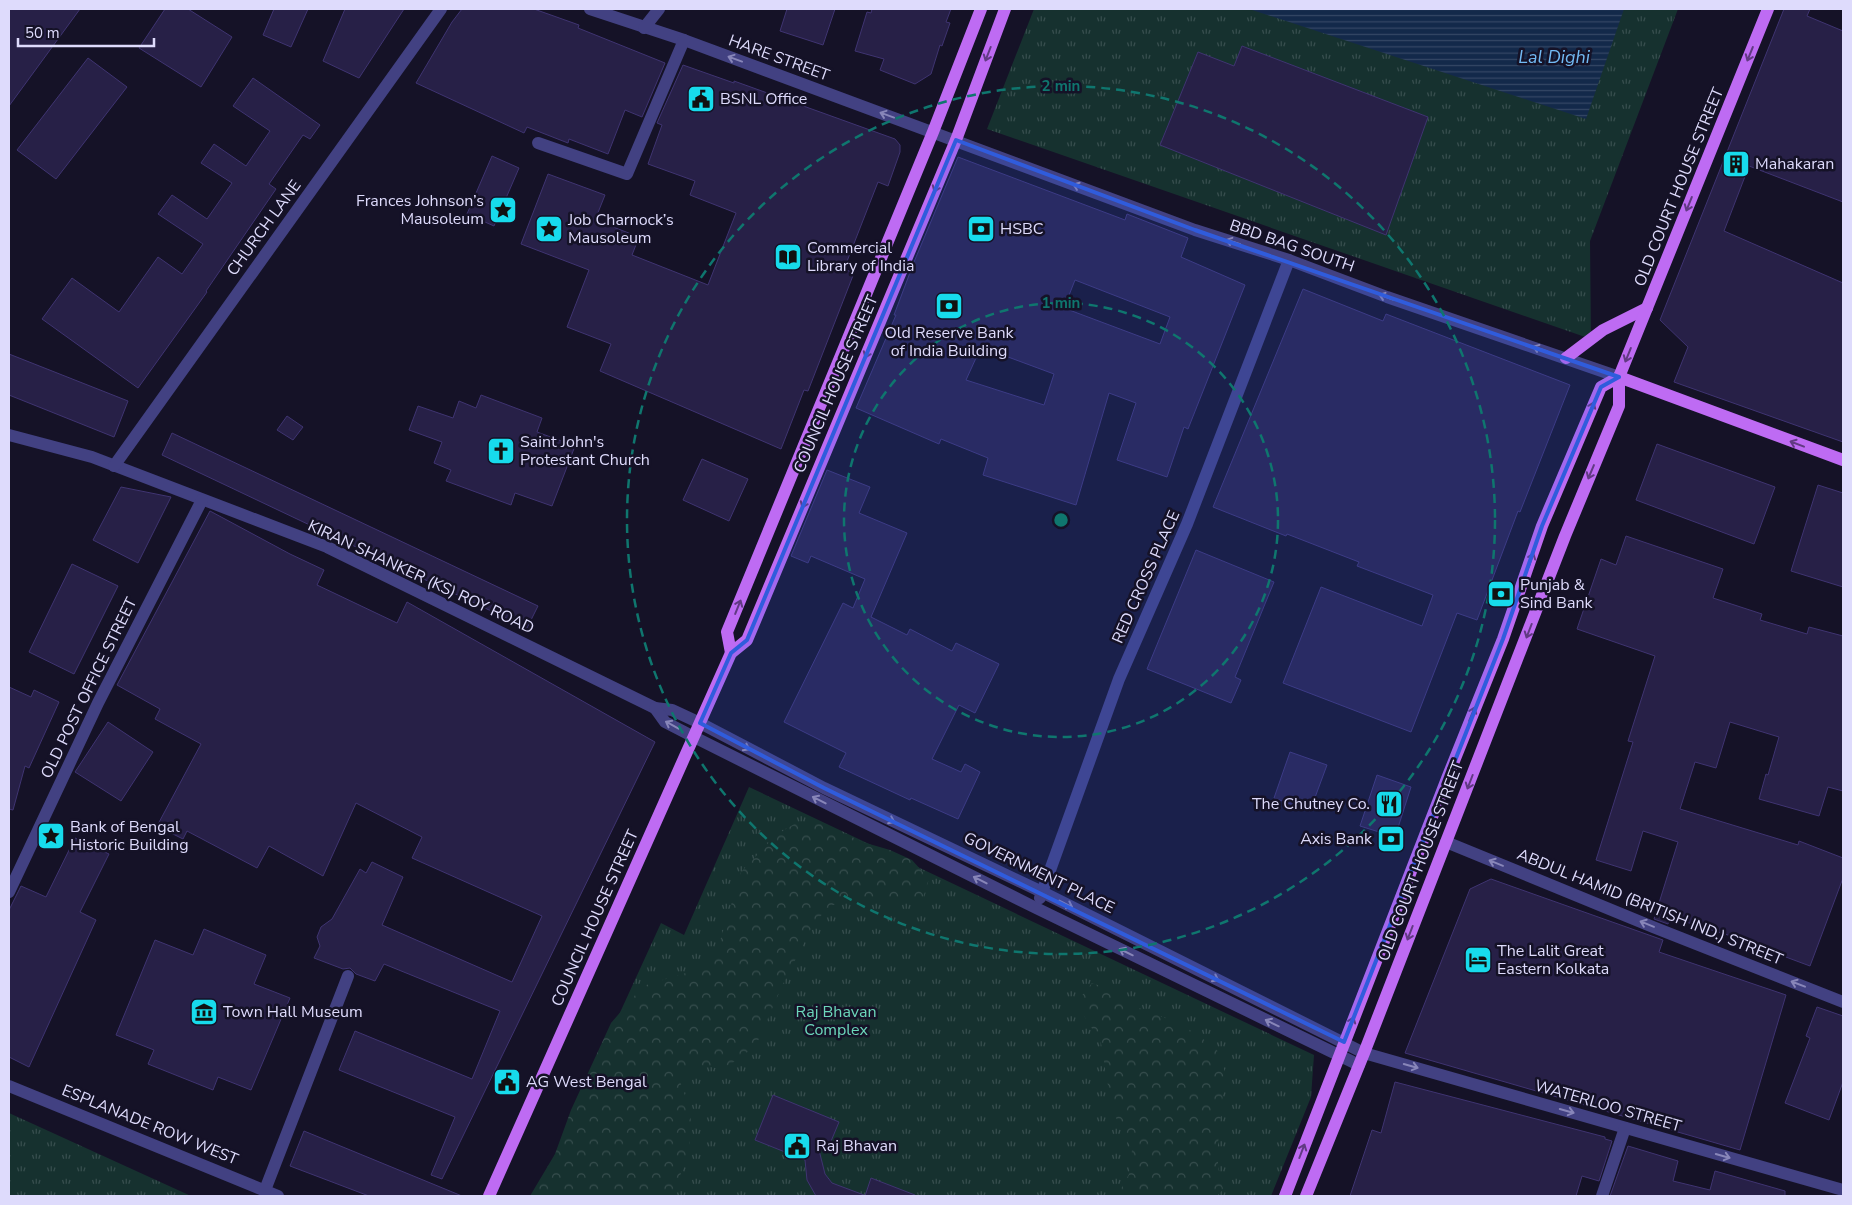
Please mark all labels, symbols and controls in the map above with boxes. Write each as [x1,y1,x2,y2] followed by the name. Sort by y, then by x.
[18,15,154,47] scale bar
[25,23,60,43] text: 50 m
[725,30,833,87] street label: HARE STREET
[1518,45,1591,69] water label: Lal Dighi
[983,46,992,62] one-way arrow
[1745,46,1754,61] one-way arrow
[728,54,743,63] one-way arrow
[1042,76,1080,96] text: 2 min
[686,84,716,114] public building icon: BSNL Office
[1629,84,1729,290] street label: OLD COURT HOUSE STREET
[720,88,807,110] place label: BSNL Office
[880,110,896,119] one-way arrow
[1721,149,1751,179] building icon: Mahakaran
[1755,153,1834,175] place label: Mahakaran
[222,176,306,280] street label: CHURCH LANE
[932,177,941,192] one-way arrow
[1073,182,1089,191] one-way arrow
[356,190,484,230] place label: Frances Johnson’s Mausoleum
[488,195,518,225] place icon: Frances Johnson’s Mausoleum
[1684,196,1693,212] one-way arrow
[567,209,674,249] place label: Job Charnock’s Mausoleum
[534,214,564,244] place icon: Job Charnock’s Mausoleum
[966,214,996,244] bank icon: HSBC
[1226,214,1358,278] street label: BBD BAG SOUTH
[1000,218,1044,240] place label: HSBC
[807,237,914,277] place label: Commercial Library of India
[1226,237,1242,246] one-way arrow
[773,242,803,272] library icon: Commercial Library of India
[789,291,884,476] street label: COUNCIL HOUSE STREET
[934,291,964,321] bank icon: Old Reserve Bank of India Building
[1379,292,1394,301] one-way arrow
[1042,293,1080,313] text: 1 min
[885,322,1014,362] place label: Old Reserve Bank of India Building
[862,344,871,359] one-way arrow
[1532,344,1548,354] one-way arrow
[1623,347,1632,362] one-way arrow
[1588,402,1597,417] one-way arrow
[520,431,650,471] place label: Saint John's Protestant Church
[486,436,516,466] church icon: Saint John's Protestant Church
[1790,439,1806,448] one-way arrow
[1586,464,1596,479] one-way arrow
[800,494,809,509] one-way arrow
[1107,507,1185,647] street label: RED CROSS PLACE
[1052,511,1070,529] centre of rings
[304,515,538,639] street label: KIRAN SHANKER (KS) ROY ROAD
[1526,552,1536,568] one-way arrow
[1520,574,1593,614] place label: Punjab & Sind Bank
[1486,579,1516,609] bank icon: Punjab & Sind Bank
[36,594,143,782] street label: OLD POST OFFICE STREET
[733,600,743,615] one-way arrow
[1524,622,1533,638] one-way arrow
[1469,707,1478,722] one-way arrow
[664,720,679,730] one-way arrow
[735,741,750,751] one-way arrow
[1373,757,1470,964] street label: OLD COURT HOUSE STREET
[1464,774,1474,789] one-way arrow
[1374,789,1404,819] restaurant icon: The Chutney Co.
[1252,793,1370,815] place label: The Chutney Co.
[812,794,827,804] one-way arrow
[880,814,895,824] one-way arrow
[70,816,189,856] place label: Bank of Bengal Historic Building
[36,821,66,851] place icon: Bank of Bengal Historic Building
[1376,824,1406,854] bank icon: Axis Bank
[546,826,644,1010] street label: COUNCIL HOUSE STREET
[960,827,1118,919] street label: GOVERNMENT PLACE
[1300,828,1373,850] place label: Axis Bank
[1514,843,1787,971] street label: ABDUL HAMID (BRITISH IND.) STREET
[1489,857,1504,867] one-way arrow
[973,875,988,885] one-way arrow
[1058,900,1073,909] one-way arrow
[1640,919,1655,928] one-way arrow
[1405,925,1415,940] one-way arrow
[1497,940,1609,980] place label: The Lalit Great Eastern Kolkata
[1463,945,1493,975] hotel icon: The Lalit Great Eastern Kolkata
[1119,947,1134,956] one-way arrow
[1204,972,1219,982] one-way arrow
[1791,978,1806,988] one-way arrow
[189,997,219,1027] museum icon: Town Hall Museum
[223,1001,363,1023] place label: Town Hall Museum
[796,1001,877,1041] park label: Raj Bhavan Complex
[1347,1017,1356,1032] one-way arrow
[1265,1018,1280,1027] one-way arrow
[1403,1062,1419,1071] one-way arrow
[492,1067,522,1097] public building icon: AG West Bengal
[526,1071,647,1093] place label: AG West Bengal
[1532,1075,1684,1138] street label: WATERLOO STREET
[59,1080,242,1171] street label: ESPLANADE ROW WEST
[1559,1107,1575,1117] one-way arrow
[782,1131,812,1161] public building icon: Raj Bhavan
[816,1135,897,1157] place label: Raj Bhavan
[1298,1144,1307,1159] one-way arrow
[1715,1152,1731,1161] one-way arrow

